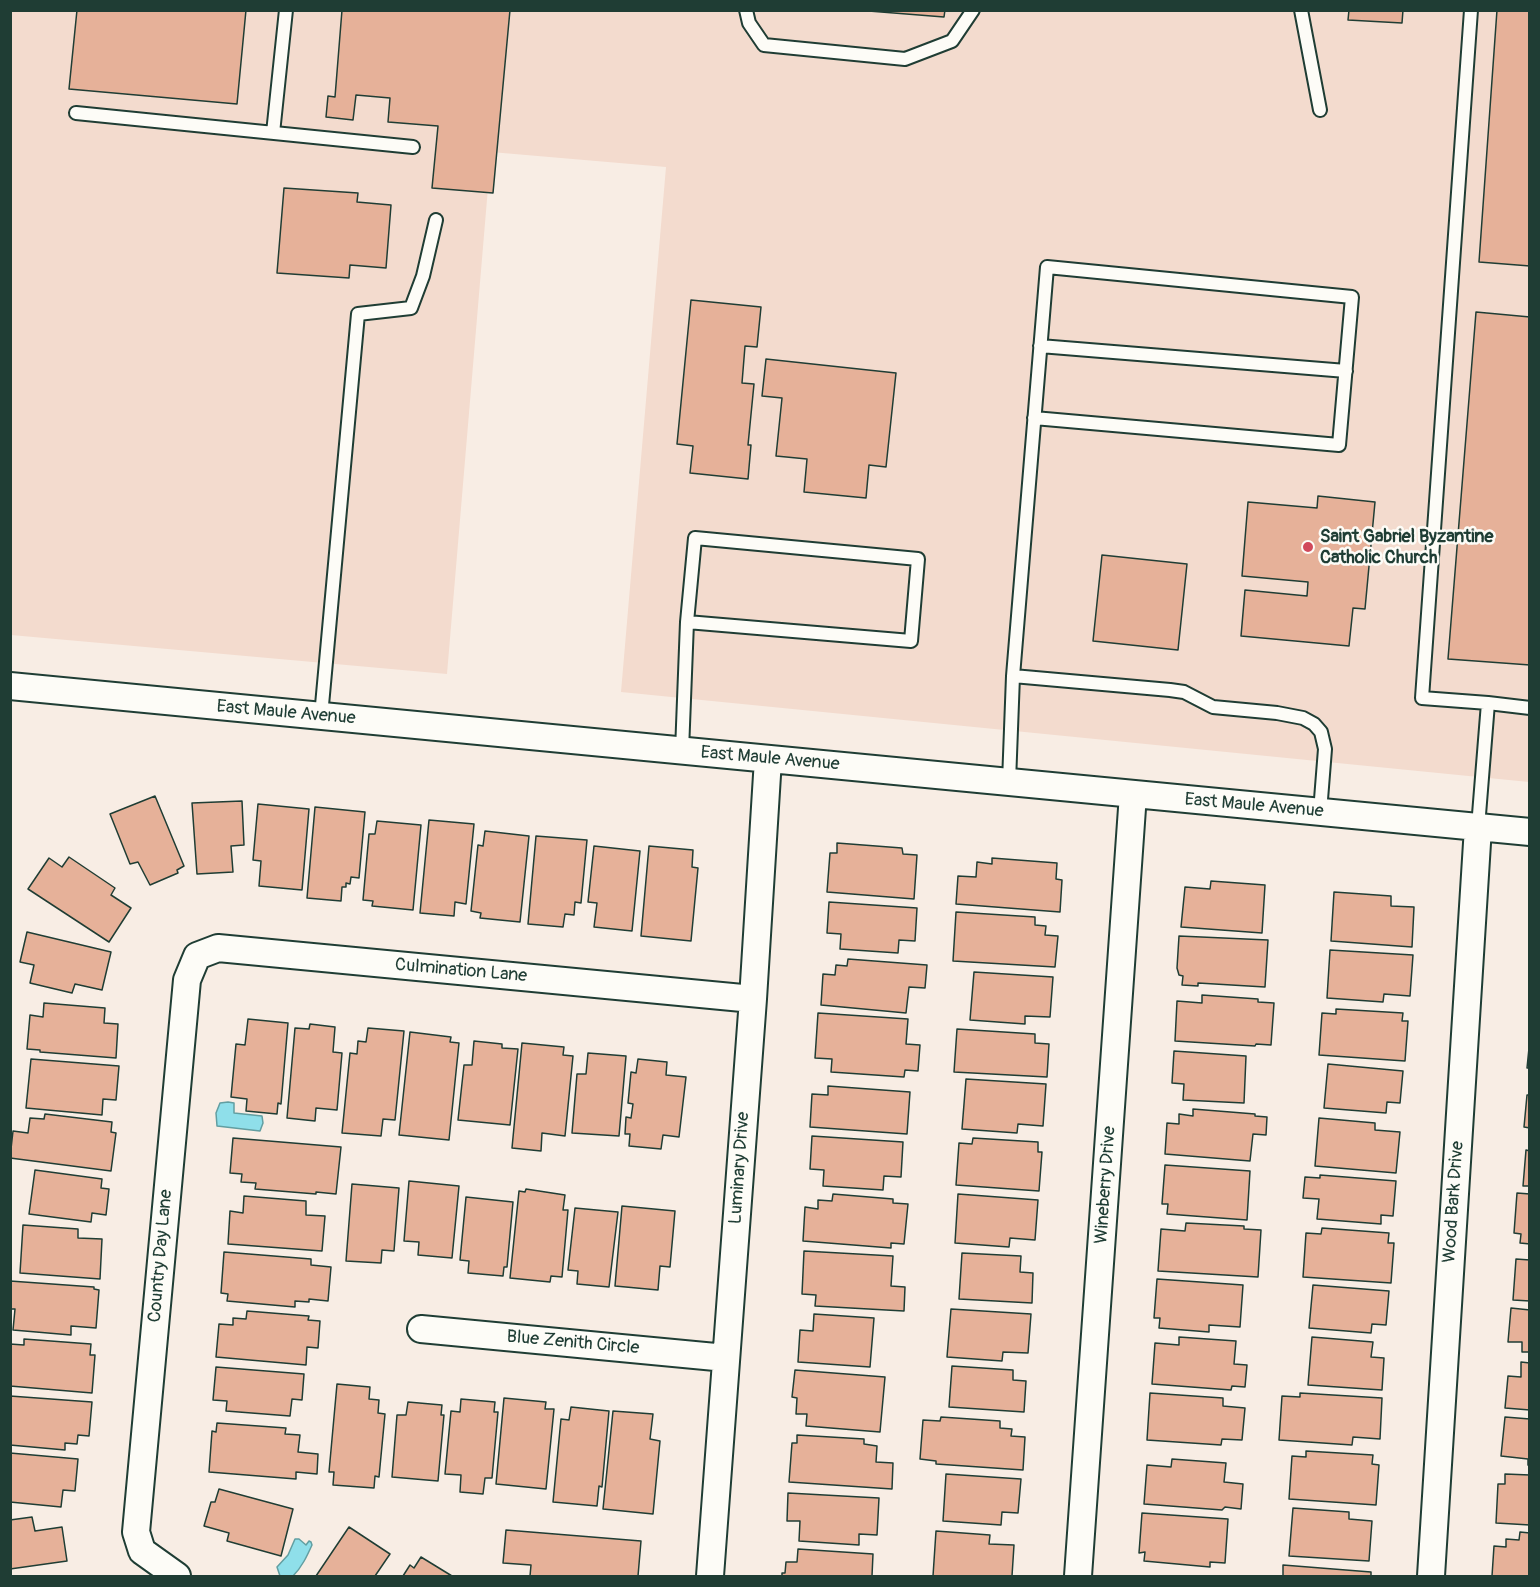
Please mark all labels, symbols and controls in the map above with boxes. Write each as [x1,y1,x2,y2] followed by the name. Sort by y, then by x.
[1320,526,1493,568] place label: Saint Gabriel Byzantine Catholic Church
[1301,540,1315,554] marker: Saint Gabriel Byzantine Catholic Church
[216,696,356,730] street label: East Maule Avenue
[700,742,840,776] street label: East Maule Avenue
[1184,789,1324,823] street label: East Maule Avenue
[394,954,528,988] street label: Culmination Lane
[725,1111,755,1225] street label: Luminary Drive
[1091,1125,1121,1245] street label: Wineberry Drive
[1439,1140,1469,1264] street label: Wood Bark Drive
[144,1189,178,1323] street label: Country Day Lane
[506,1326,640,1360] street label: Blue Zenith Circle

